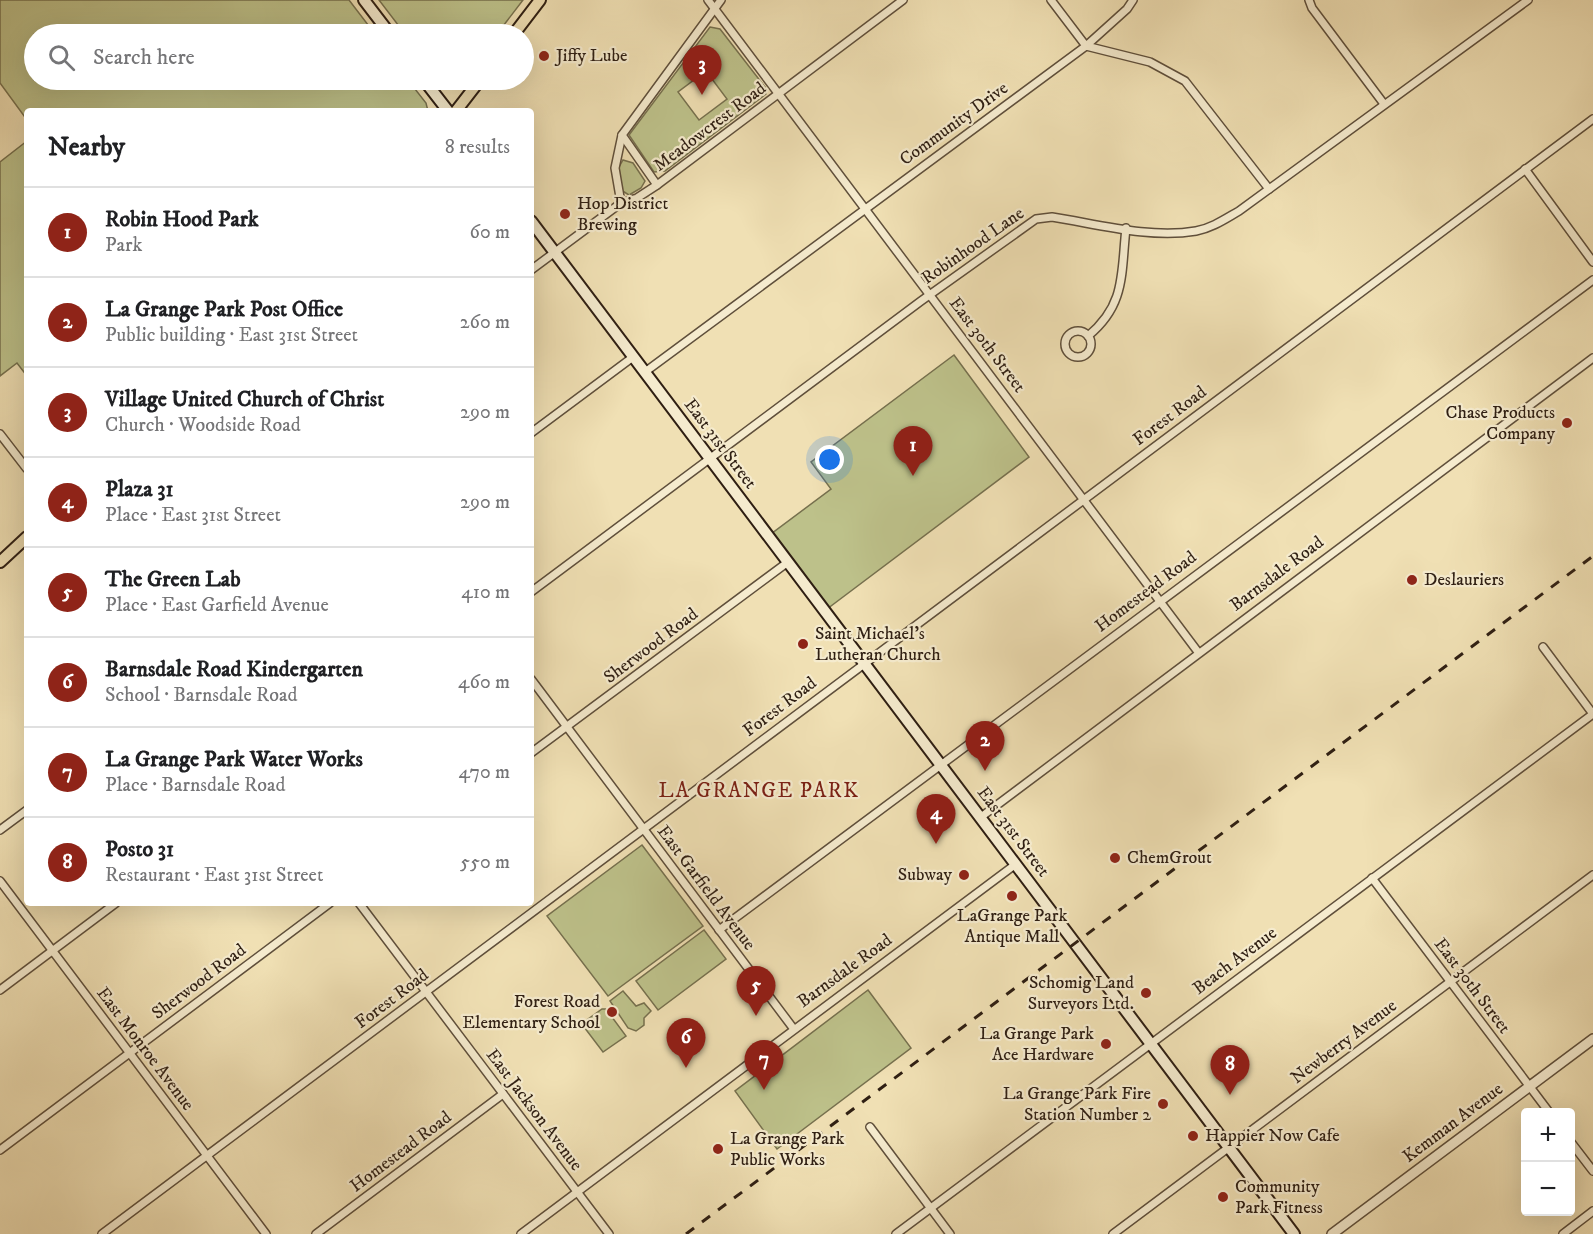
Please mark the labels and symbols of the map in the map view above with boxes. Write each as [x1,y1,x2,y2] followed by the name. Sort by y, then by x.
[554,45,627,67] place label: Jiffy Lube
[682,46,722,95] pin: 3
[537,49,551,63] marker: Jiffy Lube
[896,77,1012,171] street label: Community Drive
[649,78,771,176] street label: Meadowcrest Road
[577,193,668,236] place label: Hop District Brewing
[917,202,1029,290] street label: Robinhood Lane
[558,207,572,221] marker: Hop District Brewing
[944,293,1030,397] street label: East 30th Street
[1129,381,1211,451] street label: Forest Road
[679,394,761,494] street label: East 31st Street
[1446,402,1555,445] place label: Chase Products Company
[1560,416,1574,430] marker: Chase Products Company
[894,426,932,476] pin: 1
[815,445,844,474] your location
[1226,532,1328,616] street label: Barnsdale Road
[1091,547,1201,637] street label: Homestead Road
[1424,569,1504,591] place label: Deslauriers
[1405,573,1419,587] marker: Deslauriers
[600,603,702,689] street label: Sherwood Road
[815,623,941,666] place label: Saint Michael's Lutheran Church
[796,637,810,651] marker: Saint Michael's Lutheran Church
[739,672,821,742] street label: Forest Road
[966,722,1004,771] pin: 2
[658,778,860,804] district label: LA GRANGE PARK
[972,782,1054,882] street label: East 31st Street
[916,794,956,844] pin: 4
[652,821,760,955] street label: East Garfield Avenue
[1127,847,1212,869] place label: ChemGrout
[1108,851,1122,865] marker: ChemGrout
[898,864,952,886] place label: Subway
[957,868,971,882] marker: Subway
[1005,889,1019,903] marker: LaGrange Park Antique Mall
[957,905,1067,948] place label: LaGrange Park Antique Mall
[1189,922,1281,1000] street label: Beach Avenue
[793,929,897,1013] street label: Barnsdale Road
[1429,934,1515,1038] street label: East 30th Street
[148,939,250,1025] street label: Sherwood Road
[351,964,433,1034] street label: Forest Road
[736,966,776,1016] pin: 5
[1028,972,1134,1015] place label: Schomig Land Surveyors Ltd.
[91,983,199,1115] street label: East Monroe Avenue
[1139,986,1153,1000] marker: Schomig Land Surveyors Ltd.
[462,991,601,1034] place label: Forest Road Elementary School
[1287,995,1401,1089] street label: Newberry Avenue
[605,1005,619,1019] marker: Forest Road Elementary School
[666,1018,706,1068] pin: 6
[979,1023,1094,1066] place label: La Grange Park Ace Hardware
[1099,1037,1113,1051] marker: La Grange Park Ace Hardware
[744,1040,783,1090] pin: 7
[481,1045,587,1175] street label: East Jackson Avenue
[1210,1046,1250,1095] pin: 8
[1399,1078,1507,1168] street label: Kemman Avenue
[1003,1083,1151,1126] place label: La Grange Park Fire Station Number 2
[1156,1097,1170,1111] marker: La Grange Park Fire Station Number 2
[346,1107,456,1197] street label: Homestead Road
[1205,1125,1340,1147] place label: Happier Now Cafe
[730,1128,845,1171] place label: La Grange Park Public Works
[1186,1129,1200,1143] marker: Happier Now Cafe
[711,1142,725,1156] marker: La Grange Park Public Works
[1235,1176,1323,1219] place label: Community Park Fitness
[1216,1190,1230,1204] marker: Community Park Fitness

